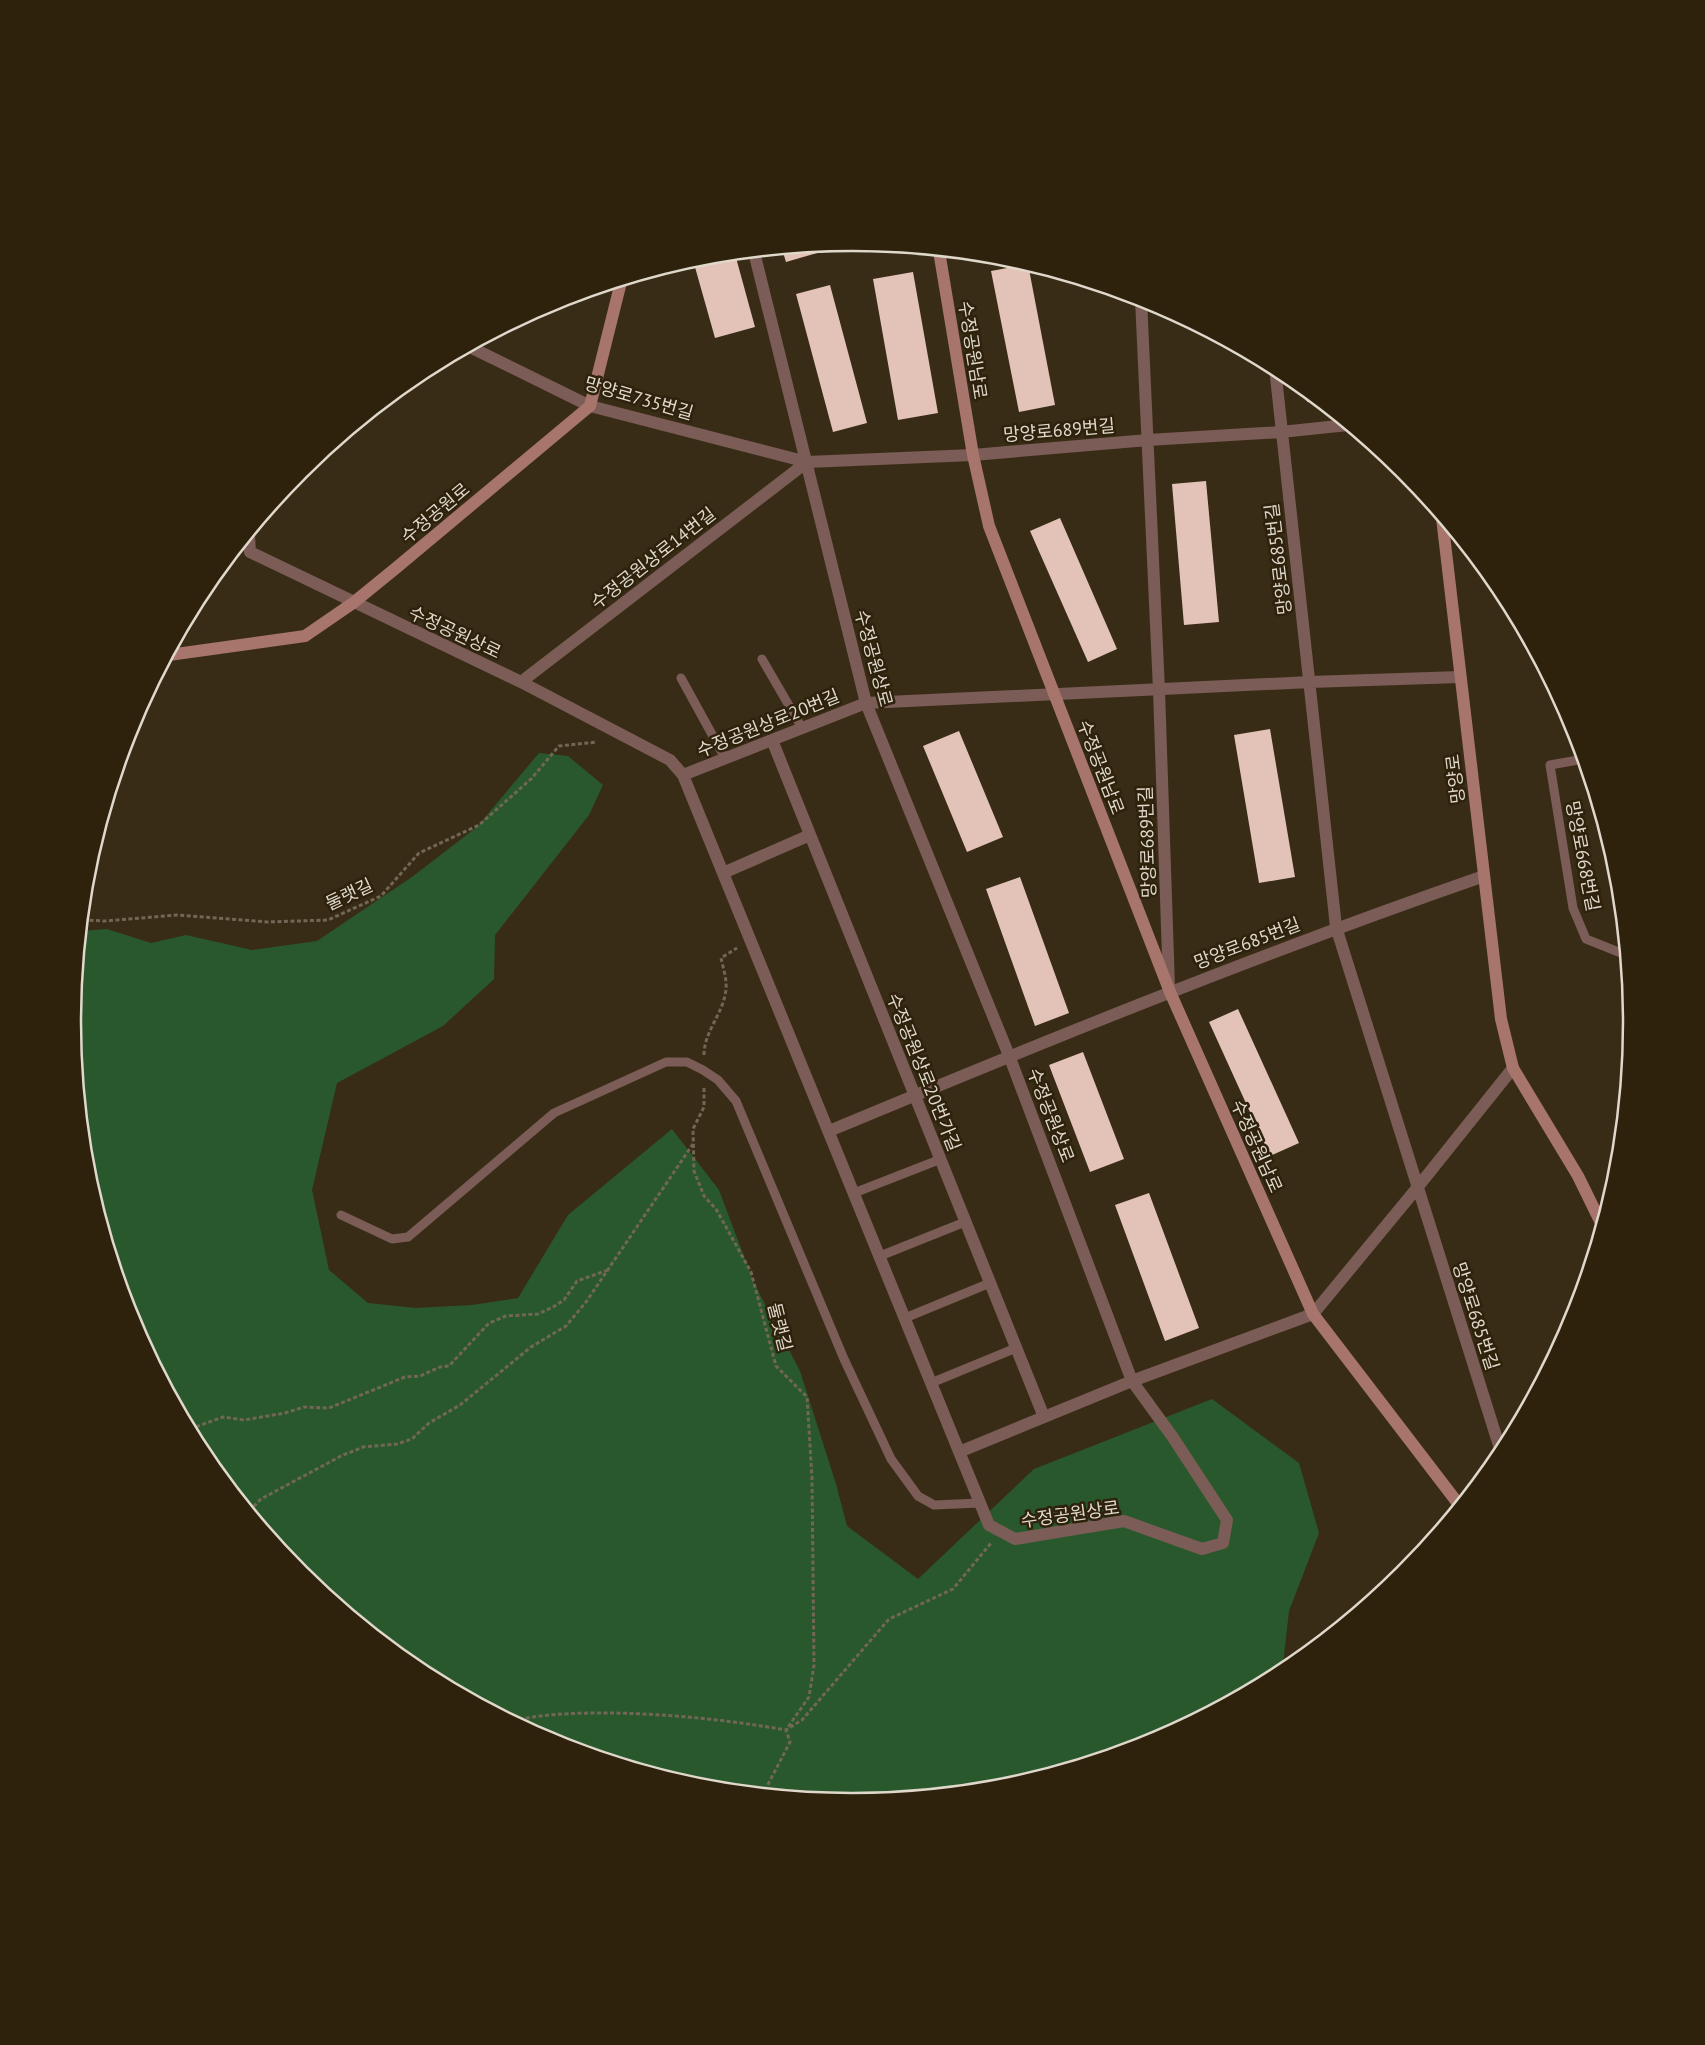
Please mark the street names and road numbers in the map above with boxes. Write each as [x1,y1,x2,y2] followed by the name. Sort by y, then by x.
[954,299,992,401] street label: 수정공원남로
[582,371,696,425] street label: 망양로735번길
[1002,414,1116,446] street label: 망양로689번길
[396,478,474,548] street label: 수정공원로
[586,502,720,614] street label: 수정공원상로14번길
[1260,502,1296,616] street label: 망양로685번길
[405,601,505,663] street label: 수정공원상로
[850,607,898,709] street label: 수정공원상로
[693,684,843,762] street label: 수정공원상로20번길
[1072,716,1130,818] street label: 수정공원남로
[1441,753,1469,805] street label: 망양로
[1134,786,1160,898] street label: 망양로689번길
[1561,799,1605,913] street label: 망양로668번길
[322,873,376,915] street label: 둘랫길
[1190,912,1304,974] street label: 망양로685번길
[882,989,966,1155] street label: 수정공원상로20번가길
[1022,1064,1080,1166] street label: 수정공원상로
[1226,1096,1288,1196] street label: 수정공원남로
[1448,1259,1504,1373] street label: 망양로685번길
[763,1300,797,1354] street label: 둘랫길
[1019,1496,1121,1532] street label: 수정공원상로

